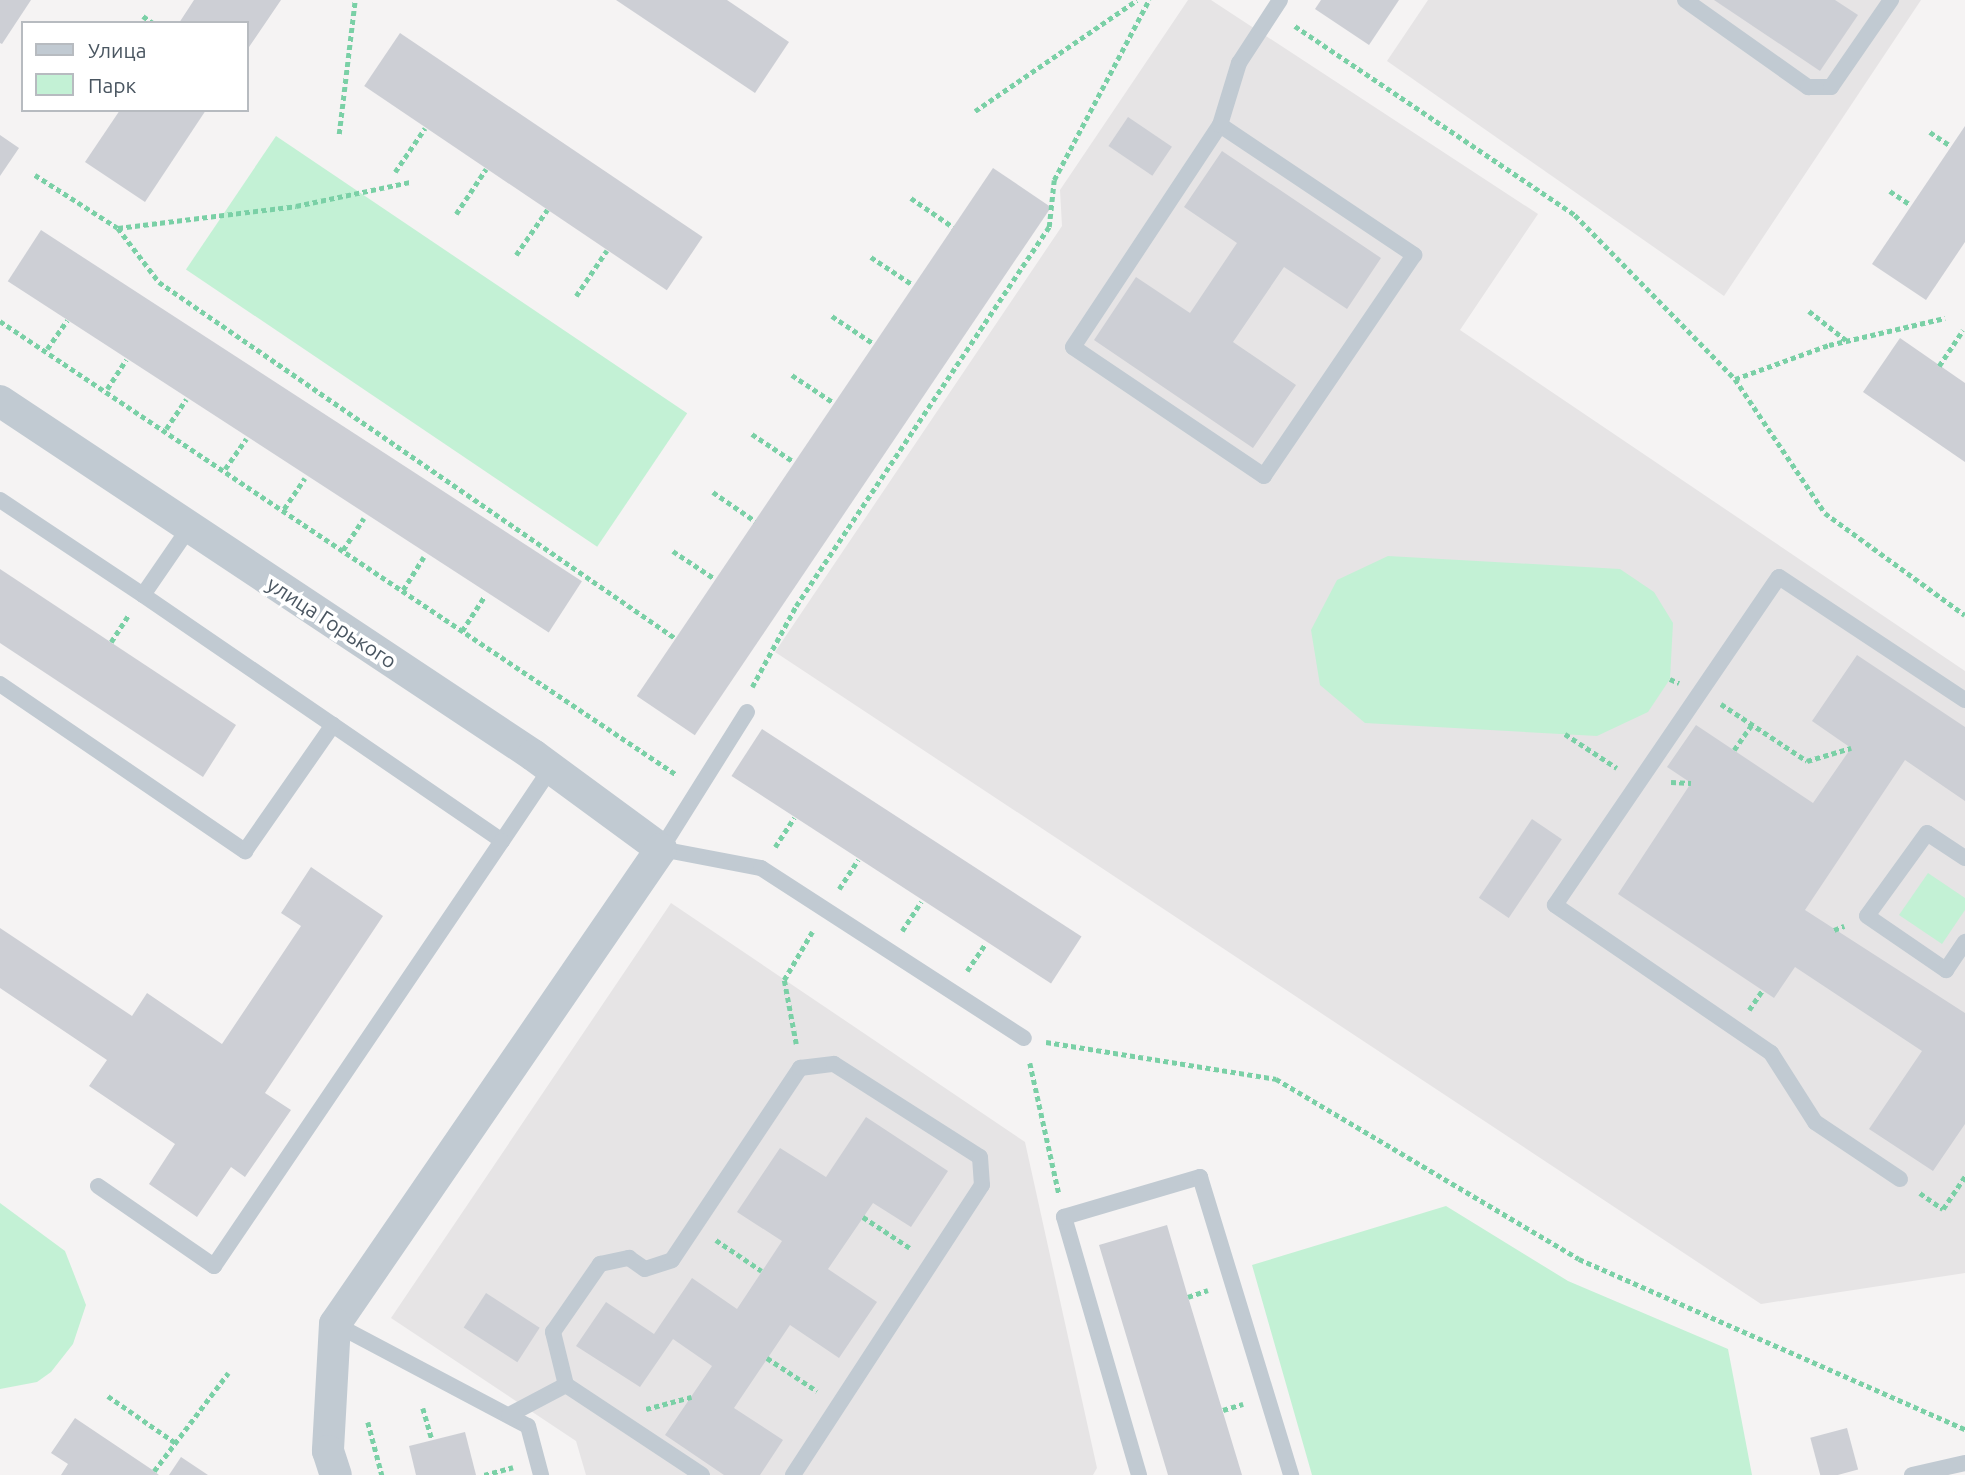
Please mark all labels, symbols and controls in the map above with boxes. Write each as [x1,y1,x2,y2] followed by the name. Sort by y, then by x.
[21,21,248,112] legend
[88,38,146,62] text: Улица
[88,73,136,97] text: Парк
[262,571,402,673] street label: улица Горького

